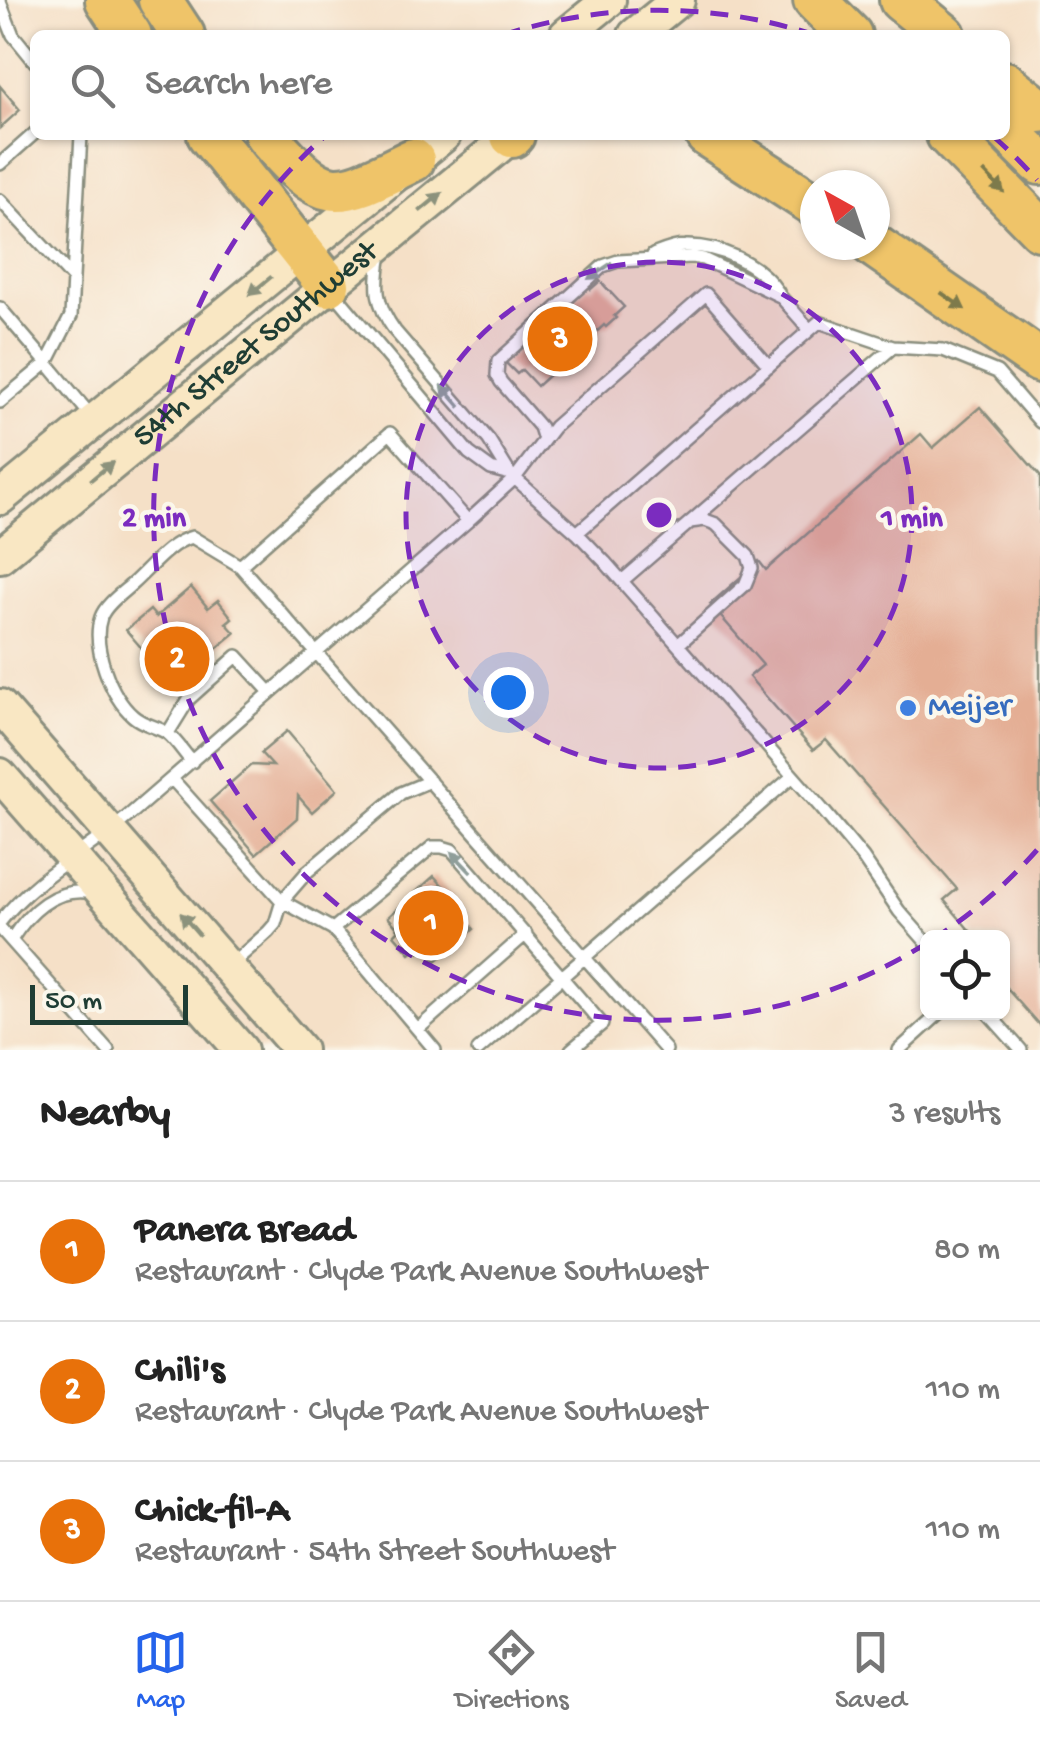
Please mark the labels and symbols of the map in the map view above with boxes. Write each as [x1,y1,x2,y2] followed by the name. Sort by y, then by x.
[982,169,1006,193] one-way arrow
[800,170,890,260] north arrow
[419,192,444,213] one-way arrow
[126,232,389,457] street label: 54th Street Southwest
[587,262,614,280] one-way arrow
[248,274,273,296] one-way arrow
[940,291,967,310] one-way arrow
[528,302,592,376] pin: 3
[441,384,463,409] one-way arrow
[90,461,115,483] one-way arrow
[641,497,677,533] centre of rings
[122,503,187,538] text: 2 min
[880,503,943,538] text: 1 min
[144,622,210,696] pin: 2
[483,667,534,718] your location
[928,689,1013,727] place label: Meijer
[897,697,919,719] marker: Meijer
[450,850,473,874] one-way arrow
[398,886,464,960] pin: 1
[179,912,201,937] one-way arrow
[30,980,188,1024] scale bar

